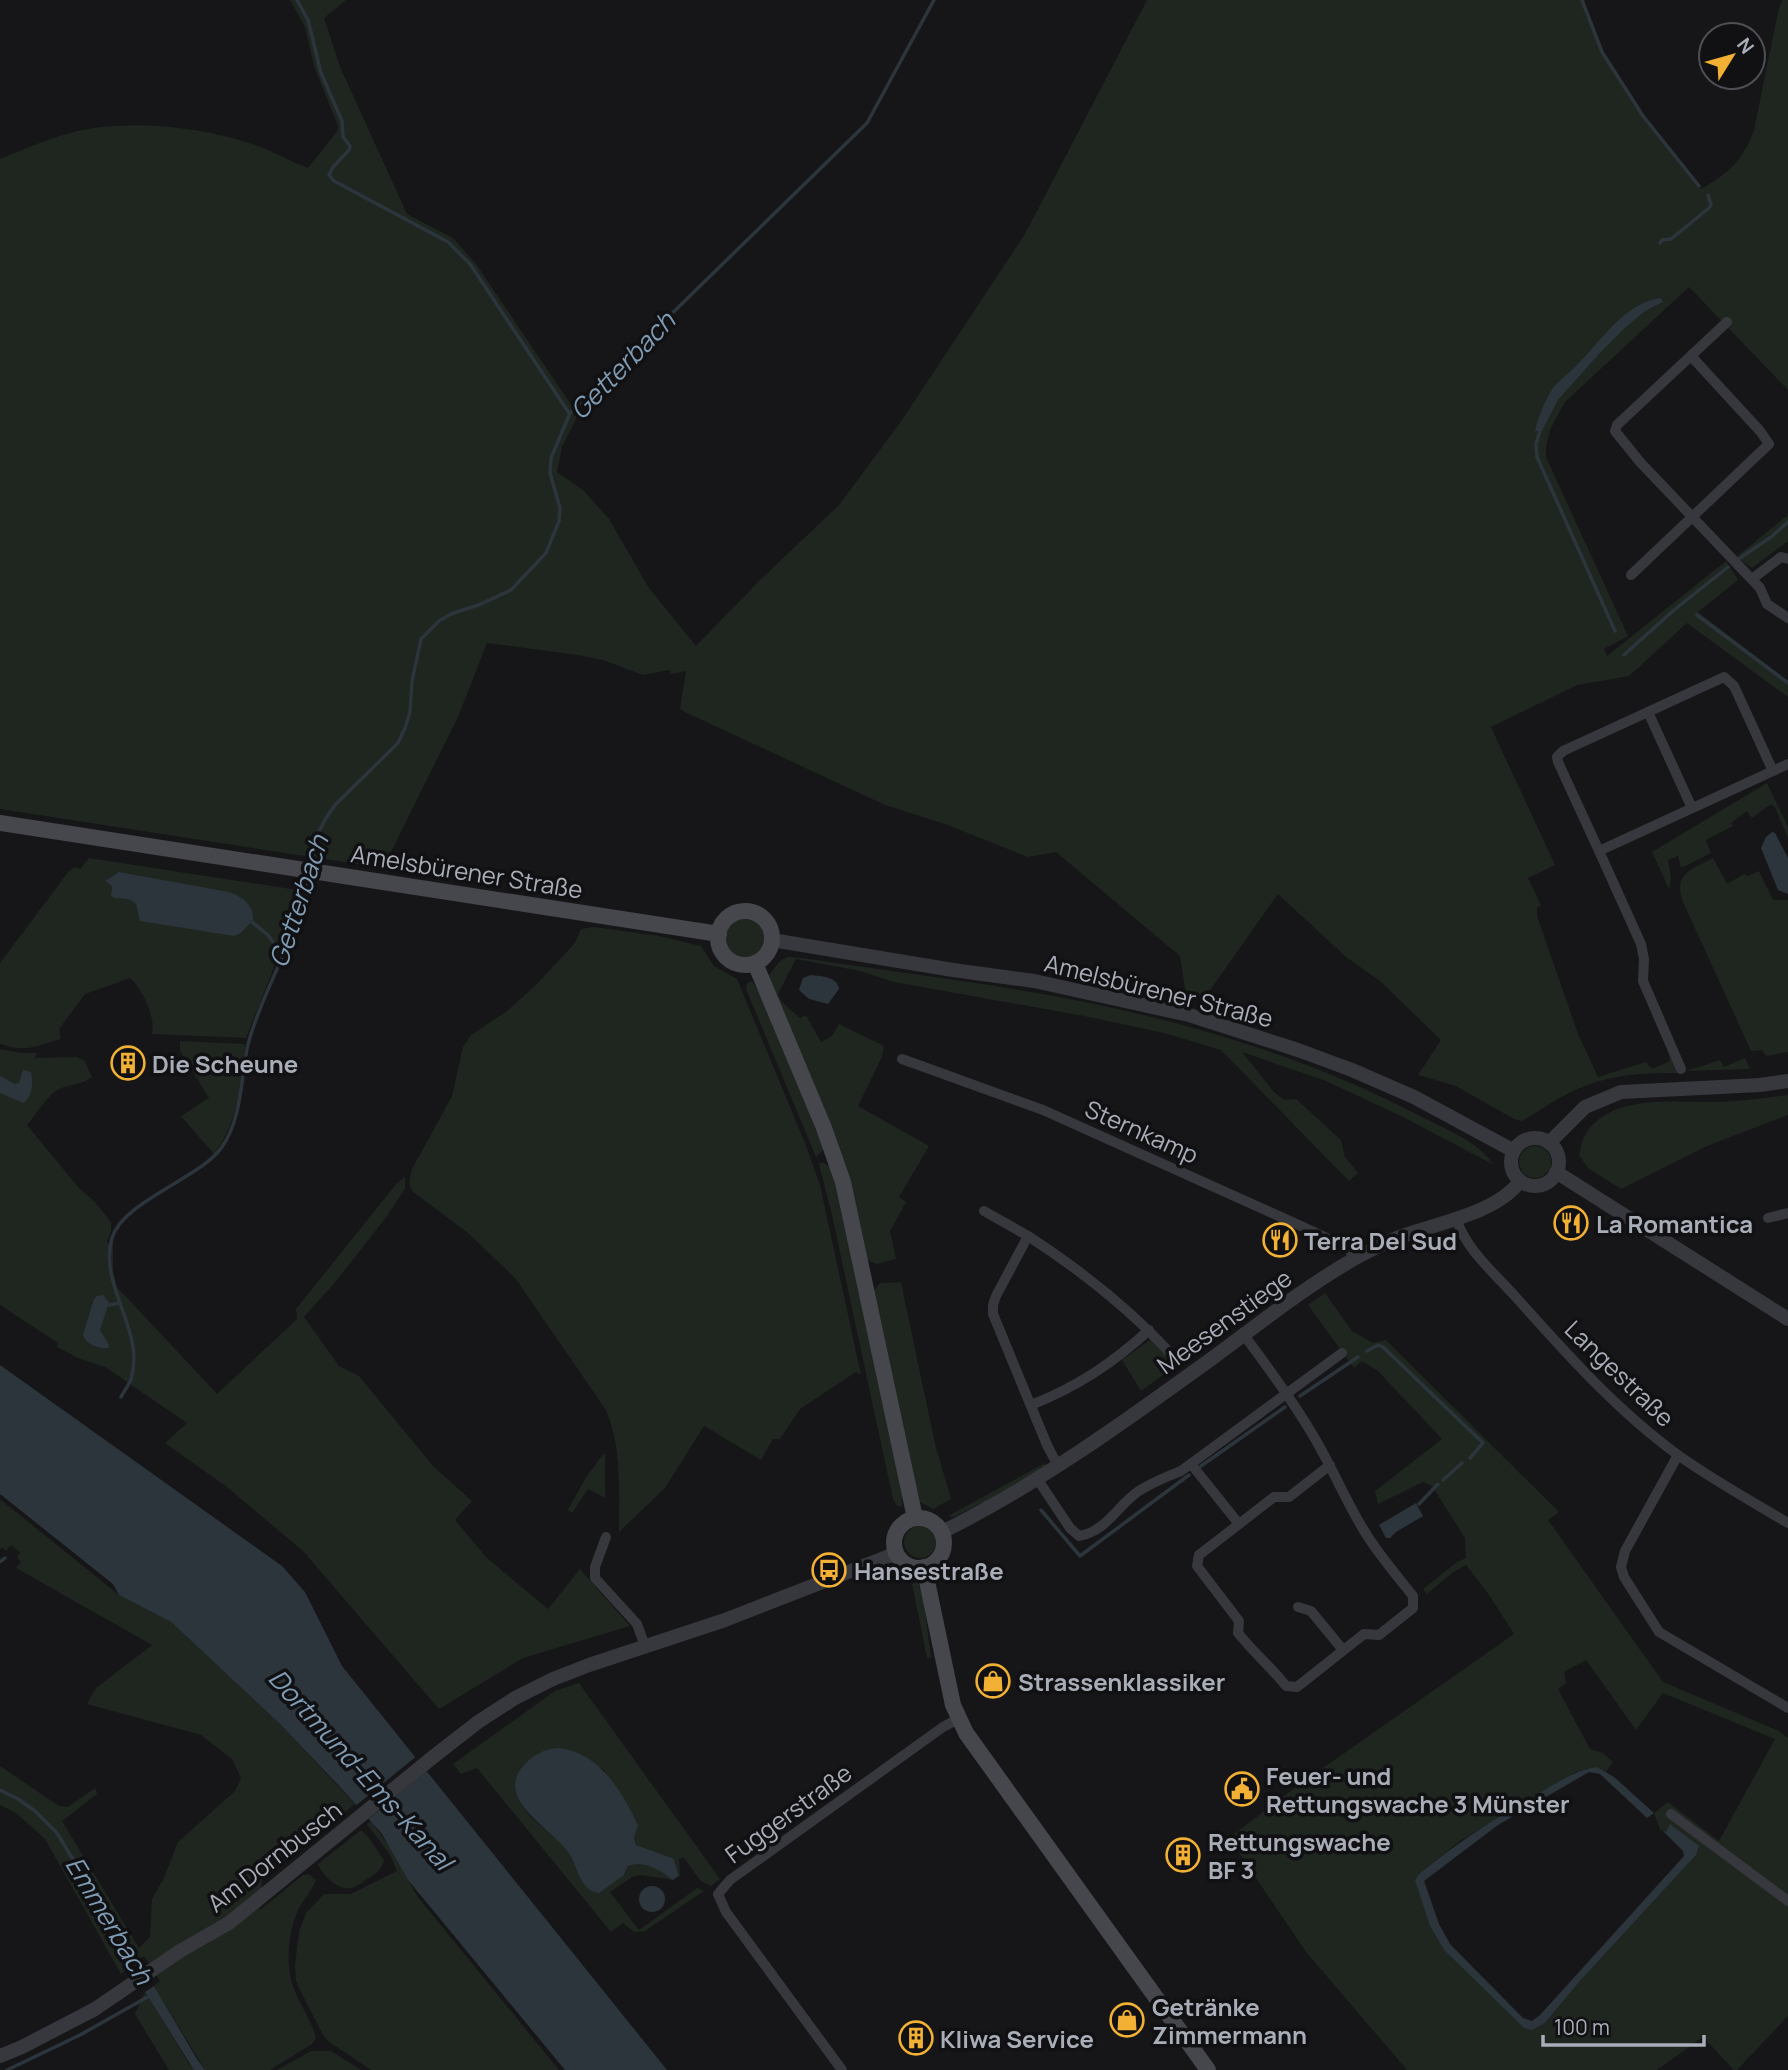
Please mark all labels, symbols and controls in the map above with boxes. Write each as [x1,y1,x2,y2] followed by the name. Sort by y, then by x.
[1697,21,1767,91] north arrow
[1731,32,1760,59] text: N
[561,302,684,427] water label: Getterbach
[260,829,337,972] water label: Getterbach
[349,836,585,906] street label: Amelsbürener Straße
[1041,946,1277,1034] street label: Amelsbürener Straße
[109,1044,147,1082] building icon: Die Scheune
[152,1047,298,1080] place label: Die Scheune
[1080,1091,1204,1171] street label: Sternkamp
[1552,1204,1590,1242] restaurant icon: La Romantica
[1596,1207,1753,1240] place label: La Romantica
[1261,1221,1299,1259] restaurant icon: Terra Del Sud
[1304,1224,1457,1257] place label: Terra Del Sud
[1150,1261,1298,1381] street label: Meesenstiege
[1558,1312,1682,1434] street label: Langestraße
[810,1551,848,1589] bus stop icon: Hansestraße
[854,1554,1004,1587] place label: Hansestraße
[261,1661,463,1879] water label: Dortmund-Ems-Kanal
[974,1662,1012,1700] shop icon: Strassenklassiker
[1018,1665,1225,1698] place label: Strassenklassiker
[718,1756,858,1870] street label: Fuggerstraße
[1266,1759,1569,1820] place label: Feuer- und Rettungswache 3 Münster
[1223,1770,1261,1808] public building icon: Feuer- und Rettungswache 3 Münster
[200,1793,348,1919] street label: Am Dornbusch
[1208,1825,1391,1886] place label: Rettungswache BF 3
[1164,1836,1202,1874] building icon: Rettungswache BF 3
[58,1849,163,1992] water label: Emmerbach
[1152,1990,1307,2051] place label: Getränke Zimmermann
[1108,2001,1146,2039] shop icon: Getränke Zimmermann
[1543,2004,1704,2048] scale bar
[1554,2013,1610,2041] text: 100 m
[897,2019,935,2057] building icon: Kliwa Service
[940,2022,1094,2055] place label: Kliwa Service

